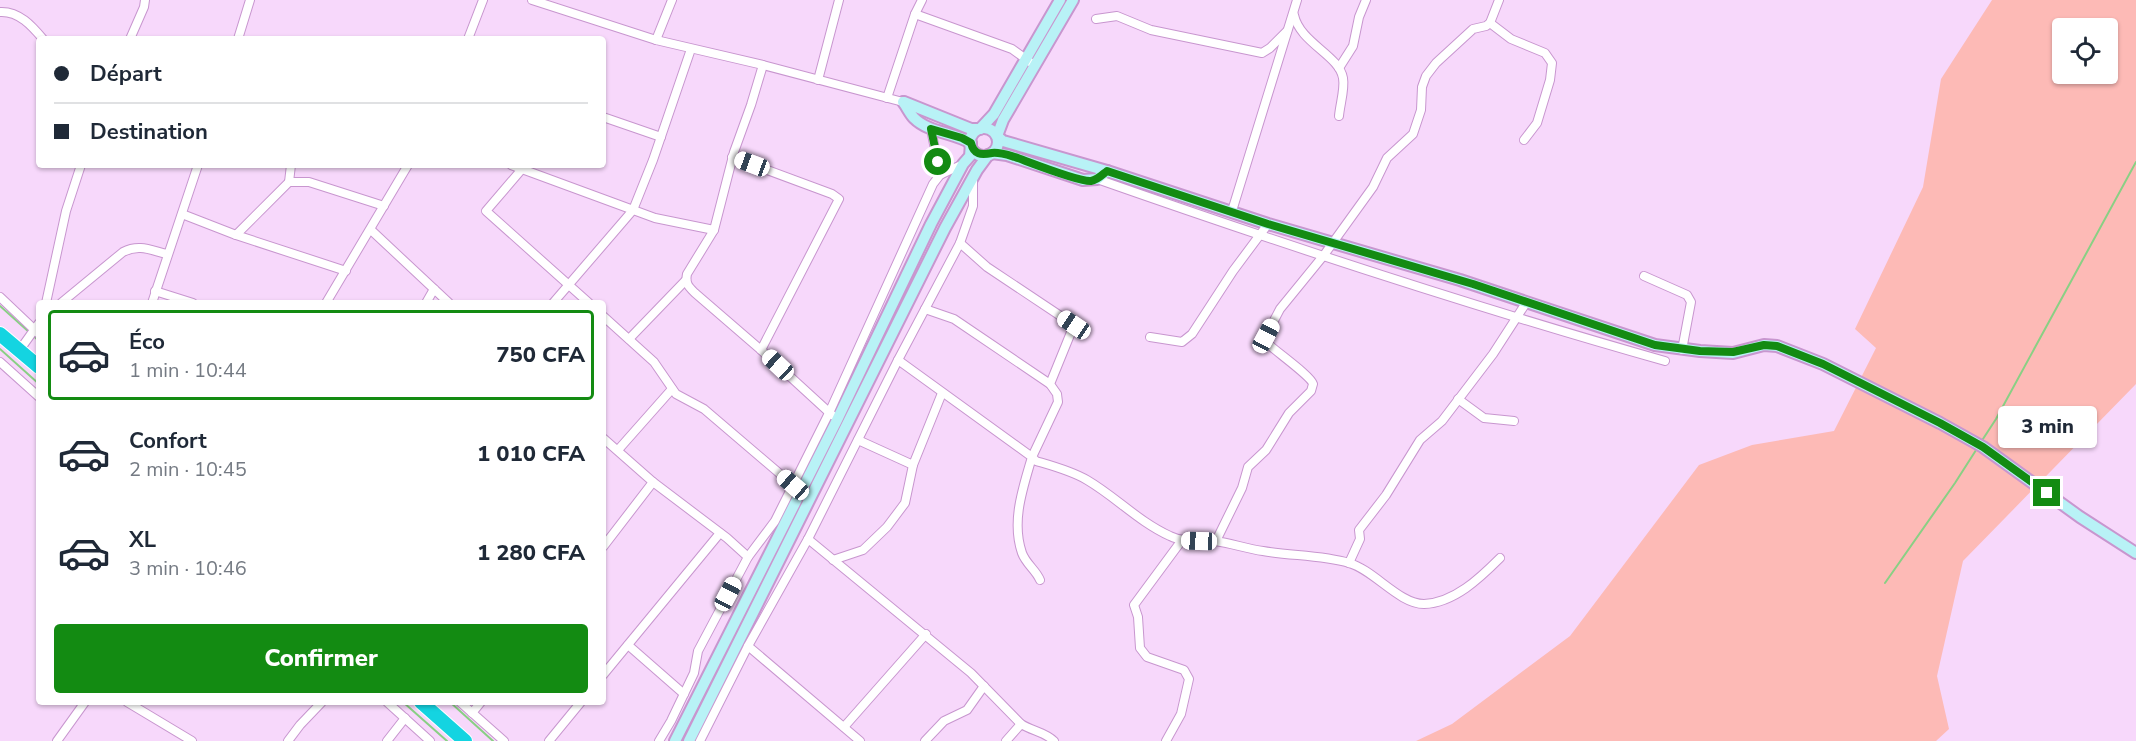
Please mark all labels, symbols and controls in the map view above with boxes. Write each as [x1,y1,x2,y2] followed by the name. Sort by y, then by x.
[2052,18,2118,84] map controls
[2052,18,2118,84] button: locate
[90,59,162,89] text: Départ
[90,117,208,147] text: Destination
[924,148,951,175] route start
[732,149,772,179] car
[1054,307,1094,343] car
[1250,316,1282,356] car
[129,327,165,357] text: Éco
[57,328,111,382] icon: car
[496,340,585,370] text: 750 CFA
[759,346,797,384] car
[129,357,247,384] text: 1 min · 10:44
[1998,406,2096,448] callout: 3 min
[2021,413,2074,440] text: 3 min
[129,426,207,456] text: Confort
[57,427,111,481] icon: car
[477,439,585,469] text: 1 010 CFA
[129,456,247,483] text: 2 min · 10:45
[774,466,812,504] car
[2033,479,2060,506] route end
[129,525,156,555] text: XL
[57,526,111,580] icon: car
[1181,531,1217,551] car
[477,538,585,568] text: 1 280 CFA
[129,555,247,582] text: 3 min · 10:46
[712,574,744,614] car
[54,624,588,693] button: Confirmer

